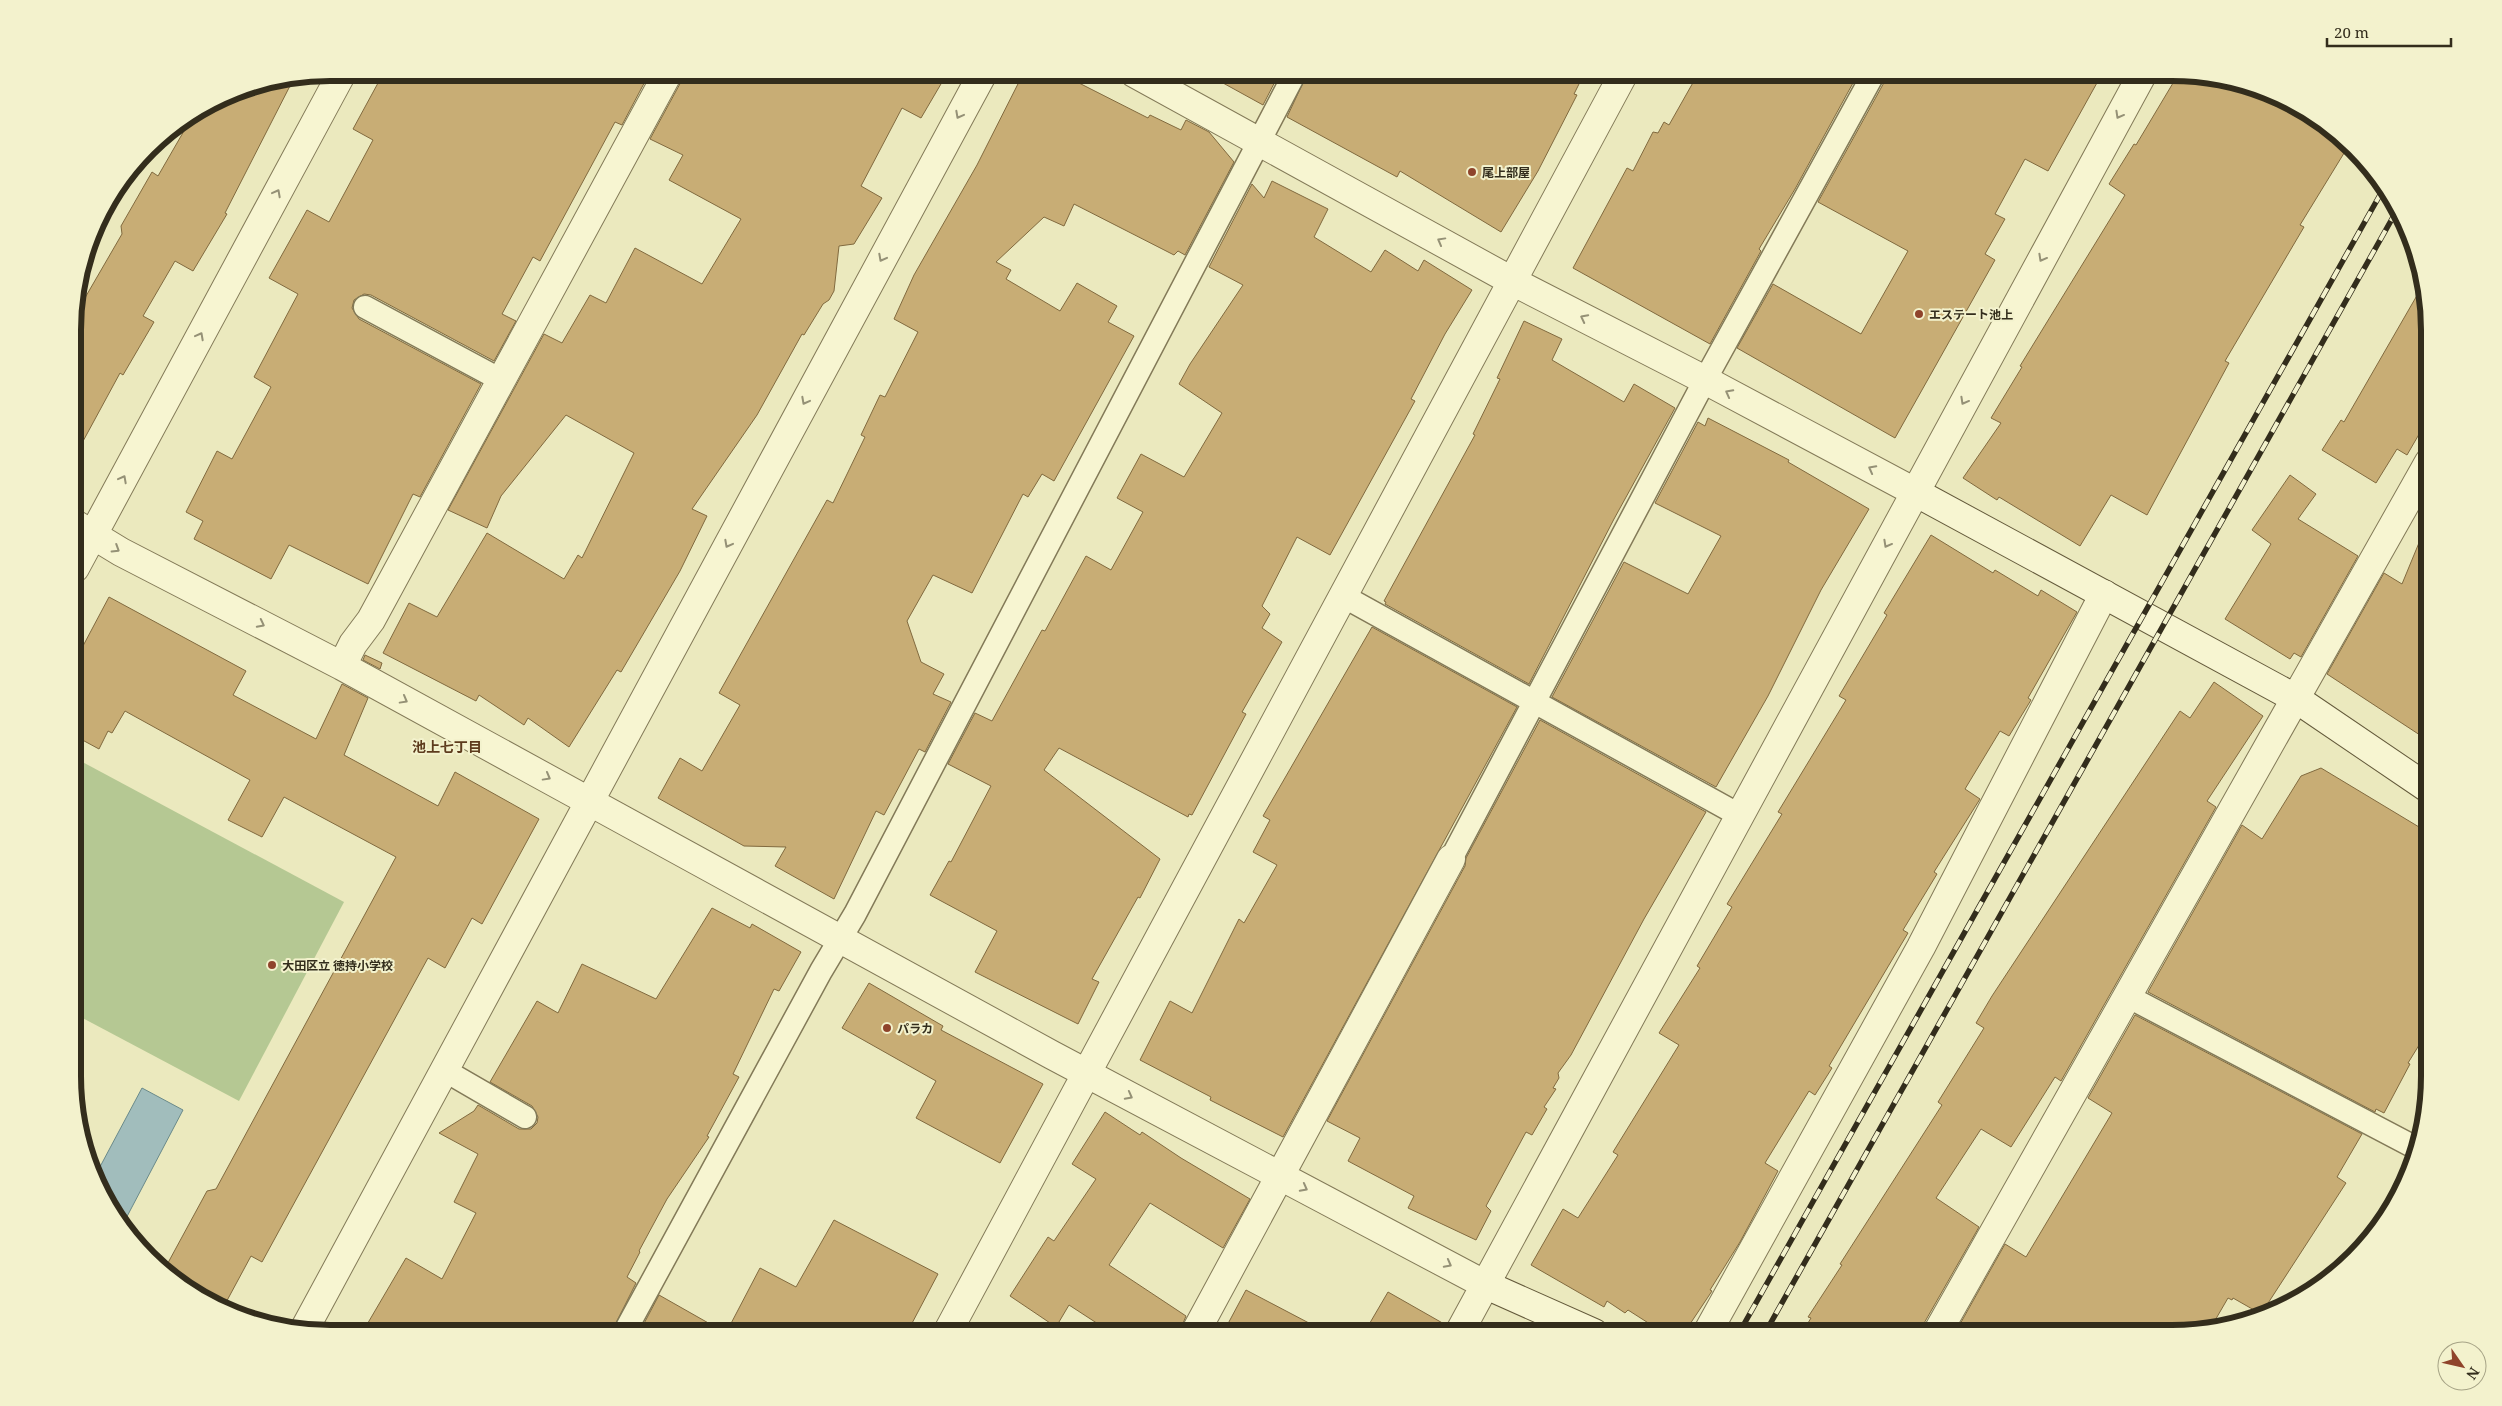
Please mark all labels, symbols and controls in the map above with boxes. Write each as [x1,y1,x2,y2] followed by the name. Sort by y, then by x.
[2327,15,2451,47] scale bar
[2334,22,2369,42] text: 20 m
[956,110,966,119] one-way arrow
[2116,110,2126,119] one-way arrow
[1482,164,1530,181] place label: 尾上部屋
[1466,166,1478,178] marker: 尾上部屋
[271,189,281,198] one-way arrow
[1438,238,1447,248] one-way arrow
[878,253,888,262] one-way arrow
[2038,253,2048,262] one-way arrow
[1929,306,2013,323] place label: エステート池上
[1913,308,1925,320] marker: エステート池上
[1580,314,1589,324] one-way arrow
[194,332,204,341] one-way arrow
[1725,389,1734,399] one-way arrow
[1960,395,1970,404] one-way arrow
[801,396,811,405] one-way arrow
[1868,465,1877,475] one-way arrow
[117,475,127,484] one-way arrow
[1883,538,1893,547] one-way arrow
[724,539,734,548] one-way arrow
[111,543,120,553] one-way arrow
[255,618,264,628] one-way arrow
[399,693,408,703] one-way arrow
[412,737,482,756] district label: 池上七丁目
[542,771,551,781] one-way arrow
[282,957,393,974] place label: 大田区立 徳持小学校
[266,959,278,971] marker: 大田区立 徳持小学校
[897,1020,933,1037] place label: パラカ
[881,1022,893,1034] marker: パラカ
[1124,1090,1133,1100] one-way arrow
[1299,1182,1308,1192] one-way arrow
[1443,1258,1452,1268] one-way arrow
[2437,1341,2487,1391] north arrow
[2462,1364,2484,1383] text: N

